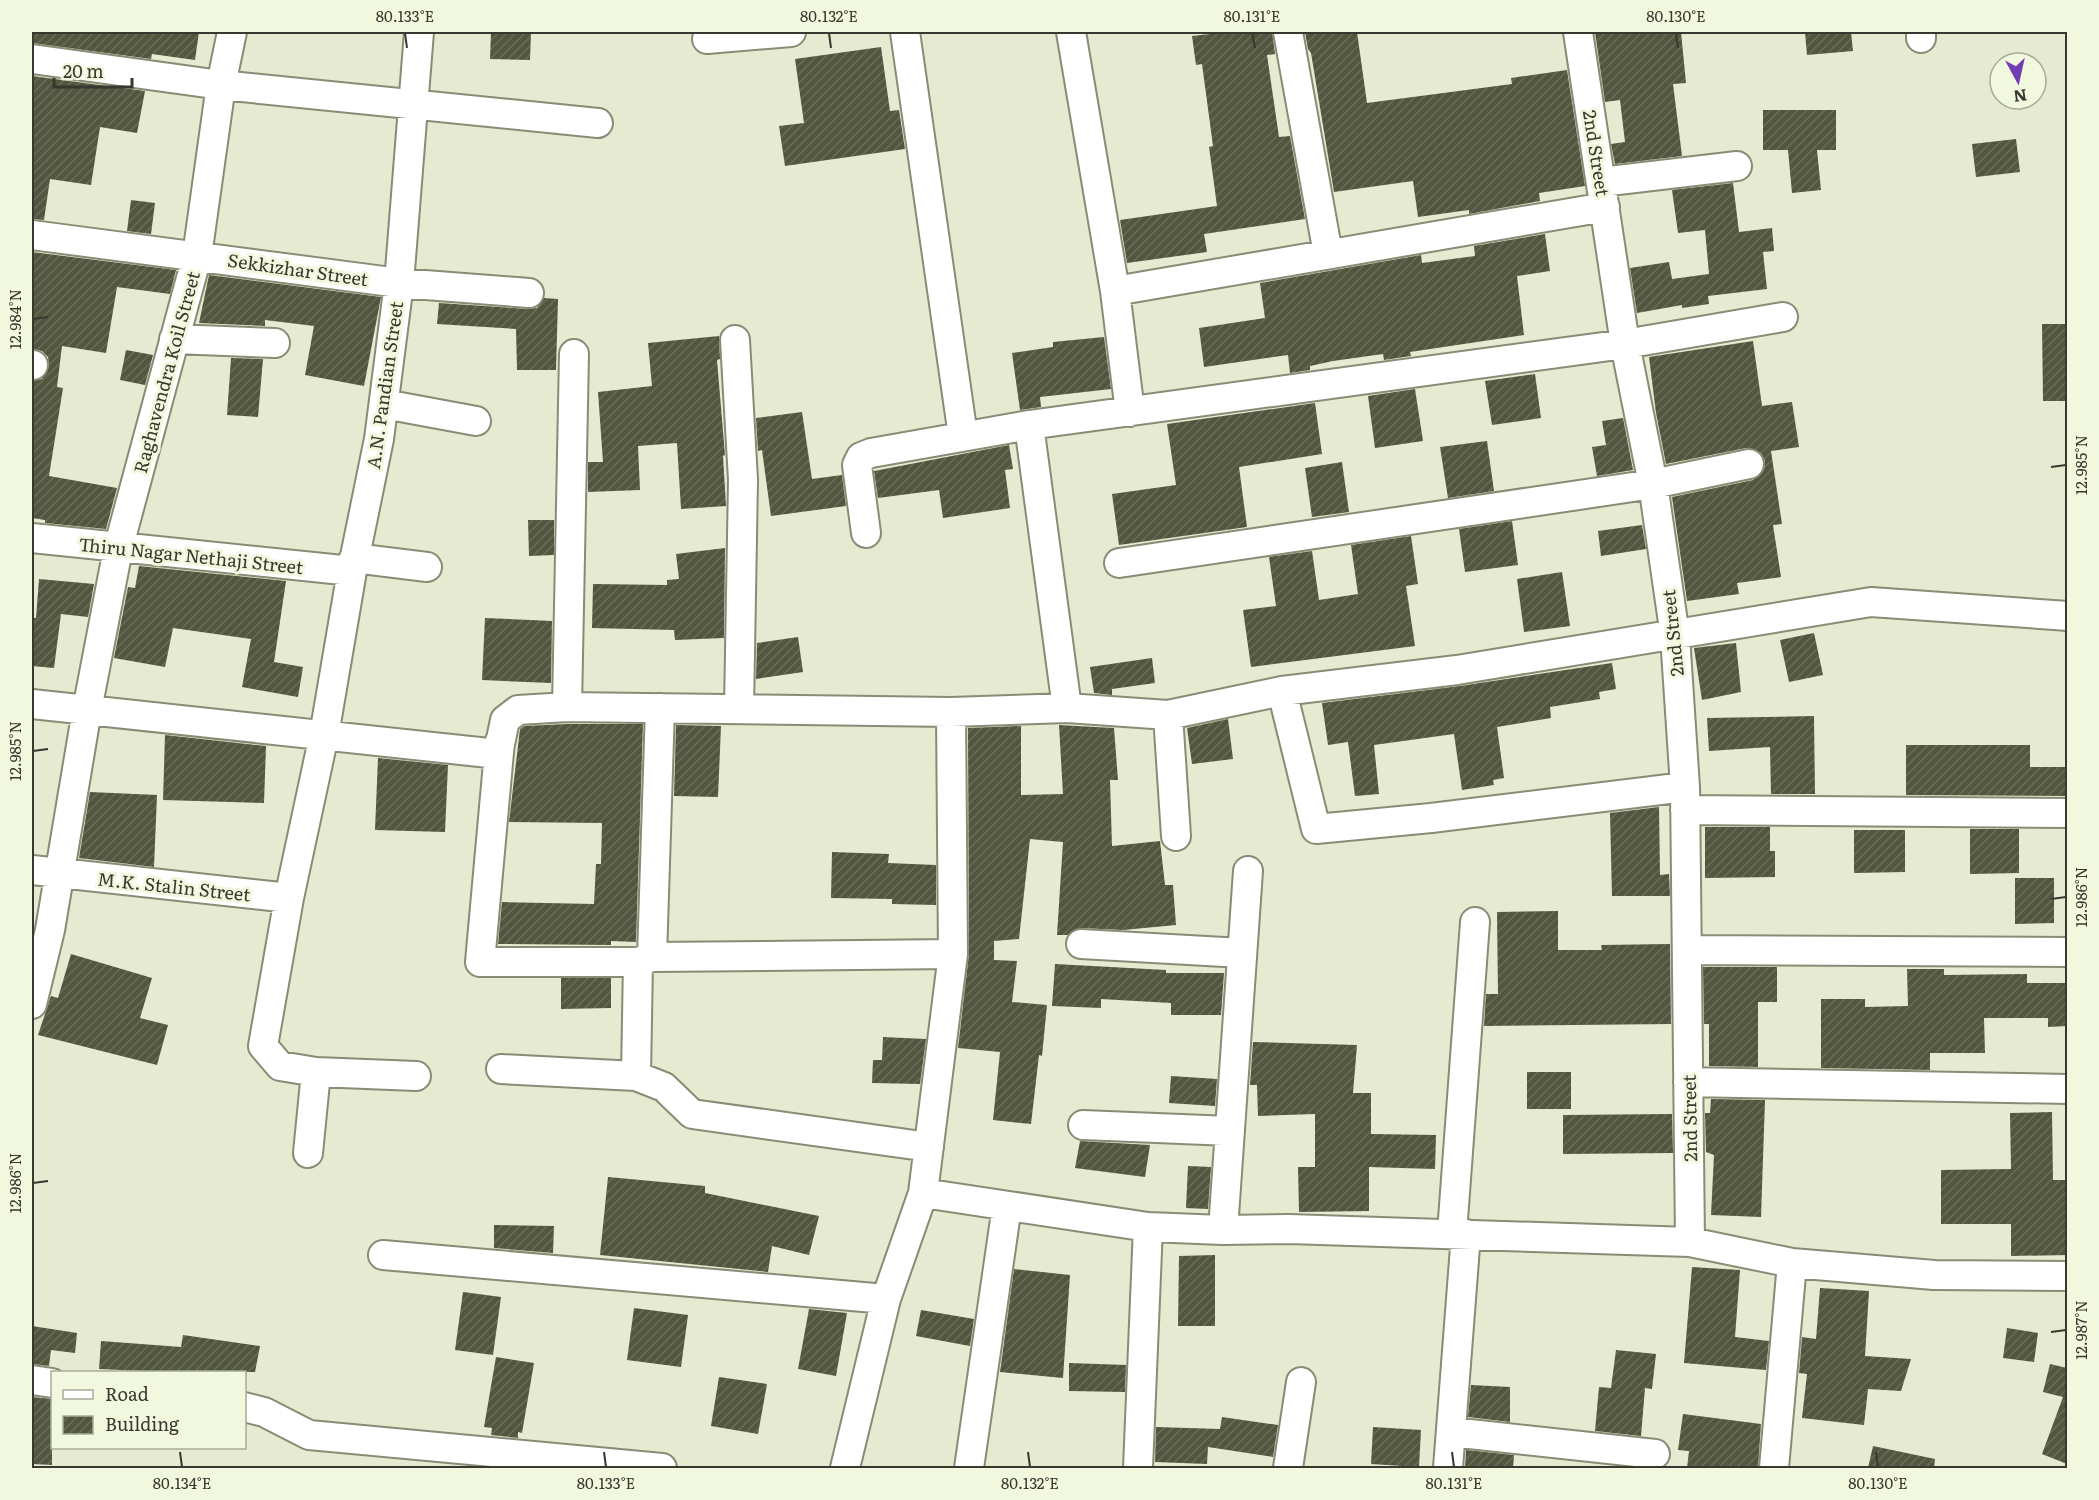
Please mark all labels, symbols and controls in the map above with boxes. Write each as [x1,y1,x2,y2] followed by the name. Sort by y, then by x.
[376,4,434,27] text: 80.133°E
[800,4,858,27] text: 80.132°E
[1224,4,1280,27] text: 80.131°E
[1646,4,1706,27] text: 80.130°E
[54,51,132,89] scale bar
[1988,51,2048,111] north arrow
[63,57,104,84] text: 20 m
[2012,84,2029,110] text: N
[1577,108,1617,199] street label: 2nd Street
[226,246,371,292] street label: Sekkizhar Street
[126,267,206,476] street label: Raghavendra Koil Street
[3,289,26,349] text: 12.984°N
[359,299,409,471] street label: A.N. Pandian Street
[2069,435,2092,495] text: 12.985°N
[77,530,305,580] street label: Thiru Nagar Nethaji Street
[1654,588,1690,678] street label: 2nd Street
[3,721,26,781] text: 12.985°N
[96,865,253,908] street label: M.K. Stalin Street
[2069,867,2092,927] text: 12.986°N
[1675,1074,1703,1162] street label: 2nd Street
[3,1153,26,1213] text: 12.986°N
[2069,1300,2092,1360] text: 12.987°N
[51,1371,246,1449] legend
[105,1380,149,1407] text: Road
[105,1410,180,1437] text: Building
[153,1471,211,1494] text: 80.134°E
[577,1471,635,1494] text: 80.133°E
[1001,1471,1059,1494] text: 80.132°E
[1426,1471,1482,1494] text: 80.131°E
[1848,1471,1908,1494] text: 80.130°E

